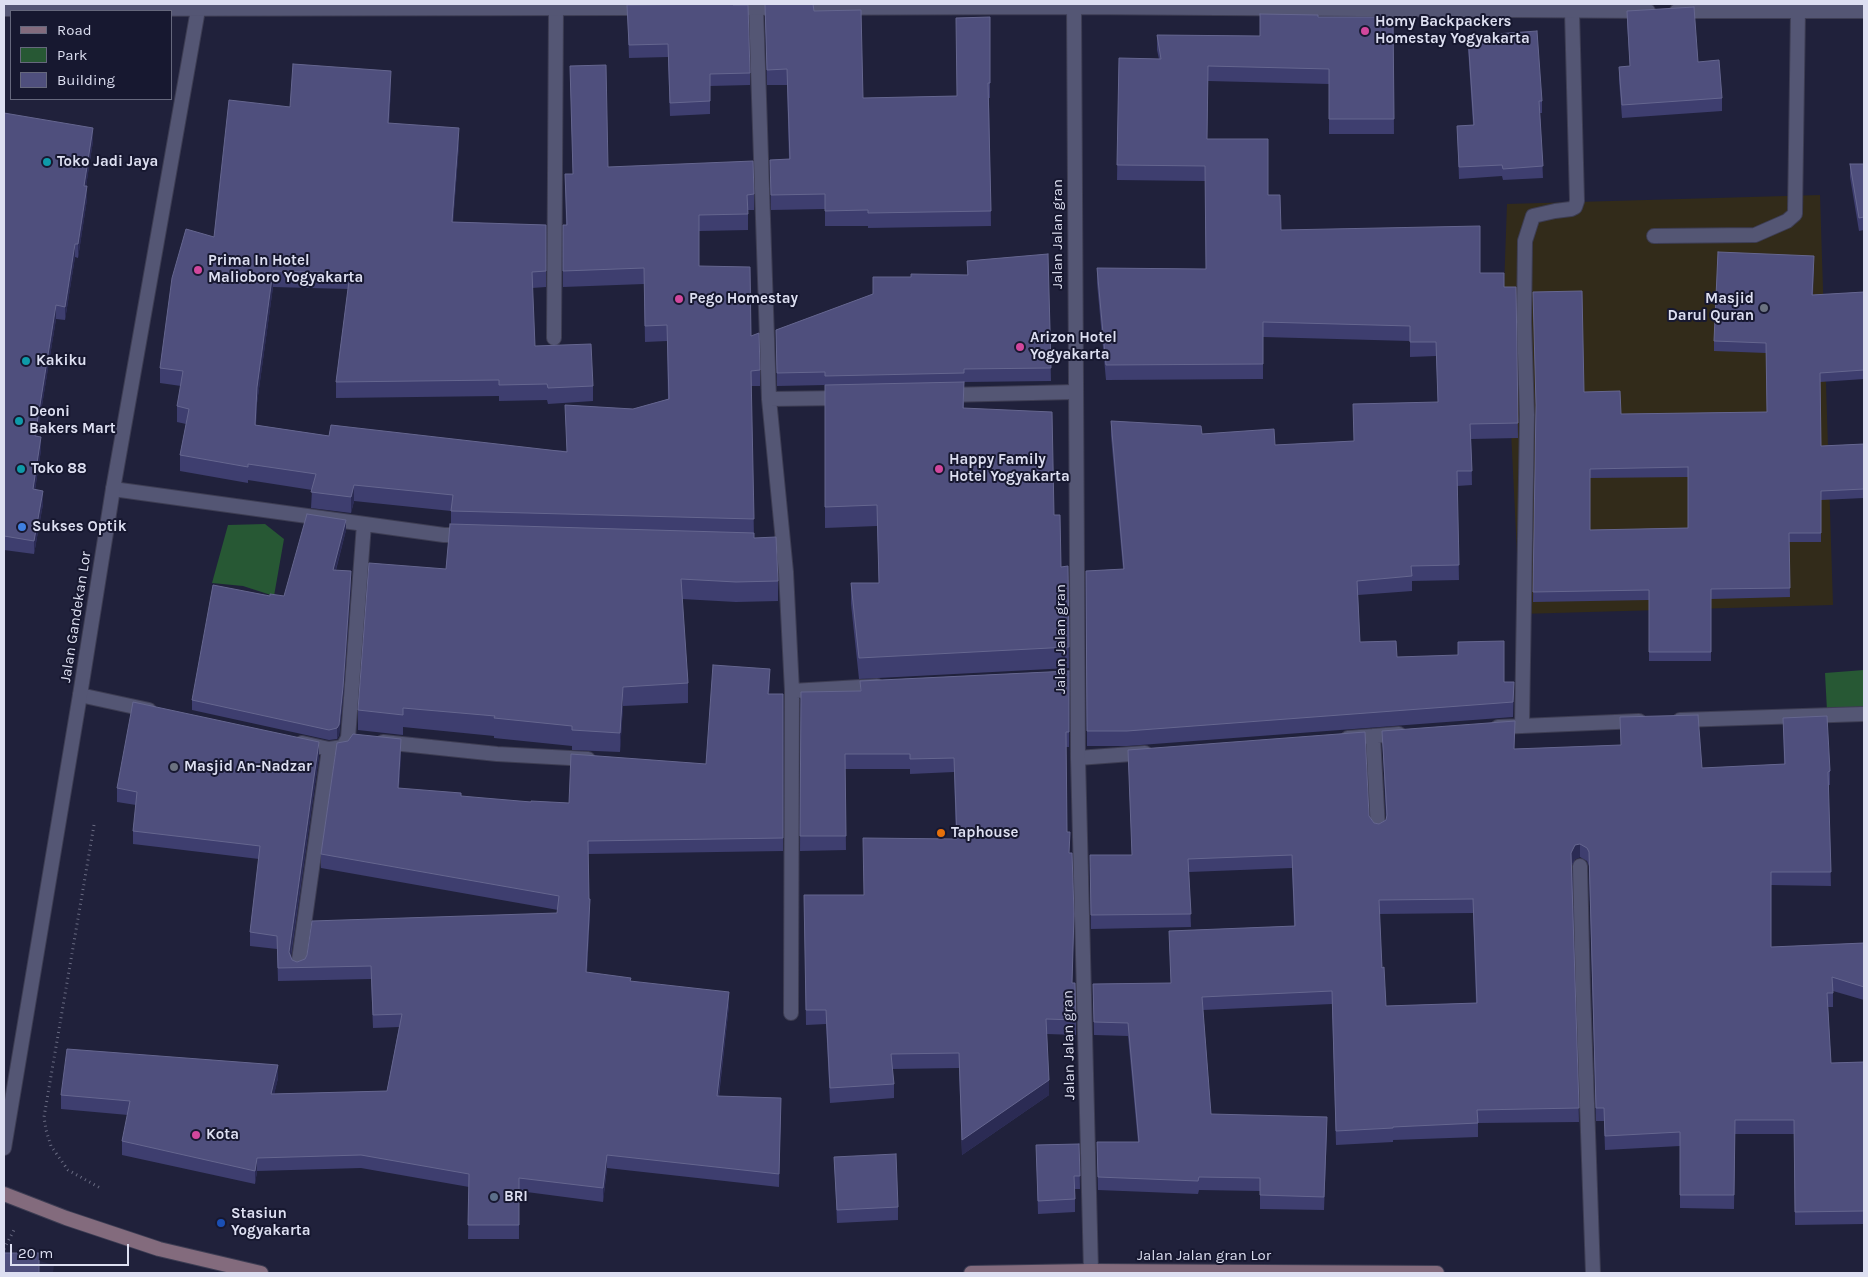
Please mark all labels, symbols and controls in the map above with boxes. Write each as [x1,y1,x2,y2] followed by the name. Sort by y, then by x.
[10,10,172,100] legend
[1375,13,1530,48] place label: Homy Backpackers Homestay Yogyakarta
[57,21,92,39] text: Road
[1359,25,1371,37] marker: Homy Backpackers Homestay Yogyakarta
[57,46,87,64] text: Park
[57,71,115,89] text: Building
[57,153,158,171] place label: Toko Jadi Jaya
[41,156,53,168] marker: Toko Jadi Jaya
[1049,179,1067,289] street label: Jalan Jalan gran
[208,252,363,287] place label: Prima In Hotel Malioboro Yogyakarta
[192,264,204,276] marker: Prima In Hotel Malioboro Yogyakarta
[689,290,798,308] place label: Pego Homestay
[1668,290,1754,325] place label: Masjid Darul Quran
[673,293,685,305] marker: Pego Homestay
[1758,302,1770,314] marker: Masjid Darul Quran
[1030,329,1117,364] place label: Arizon Hotel Yogyakarta
[1014,341,1026,353] marker: Arizon Hotel Yogyakarta
[36,352,87,370] place label: Kakiku
[20,355,32,367] marker: Kakiku
[29,403,116,438] place label: Deoni Bakers Mart
[13,415,25,427] marker: Deoni Bakers Mart
[949,451,1070,486] place label: Happy Family Hotel Yogyakarta
[31,460,87,478] place label: Toko 88
[15,463,27,475] marker: Toko 88
[933,463,945,475] marker: Happy Family Hotel Yogyakarta
[32,518,127,536] place label: Sukses Optik
[16,521,28,533] marker: Sukses Optik
[57,550,95,684] street label: Jalan Gandekan Lor
[1052,584,1070,694] street label: Jalan Jalan gran
[184,758,312,776] place label: Masjid An-Nadzar
[168,761,180,773] marker: Masjid An-Nadzar
[951,824,1019,842] place label: Taphouse
[935,827,947,839] marker: Taphouse
[1059,990,1079,1100] street label: Jalan Jalan gran
[206,1126,239,1144] place label: Kota
[190,1129,202,1141] marker: Kota
[504,1188,528,1206] place label: BRI
[488,1191,500,1203] marker: BRI
[231,1205,310,1240] place label: Stasiun Yogyakarta
[215,1217,227,1229] marker: Stasiun Yogyakarta
[12,1234,131,1266] scale bar
[18,1244,53,1262] text: 20 m
[1137,1247,1271,1265] street label: Jalan Jalan gran Lor

